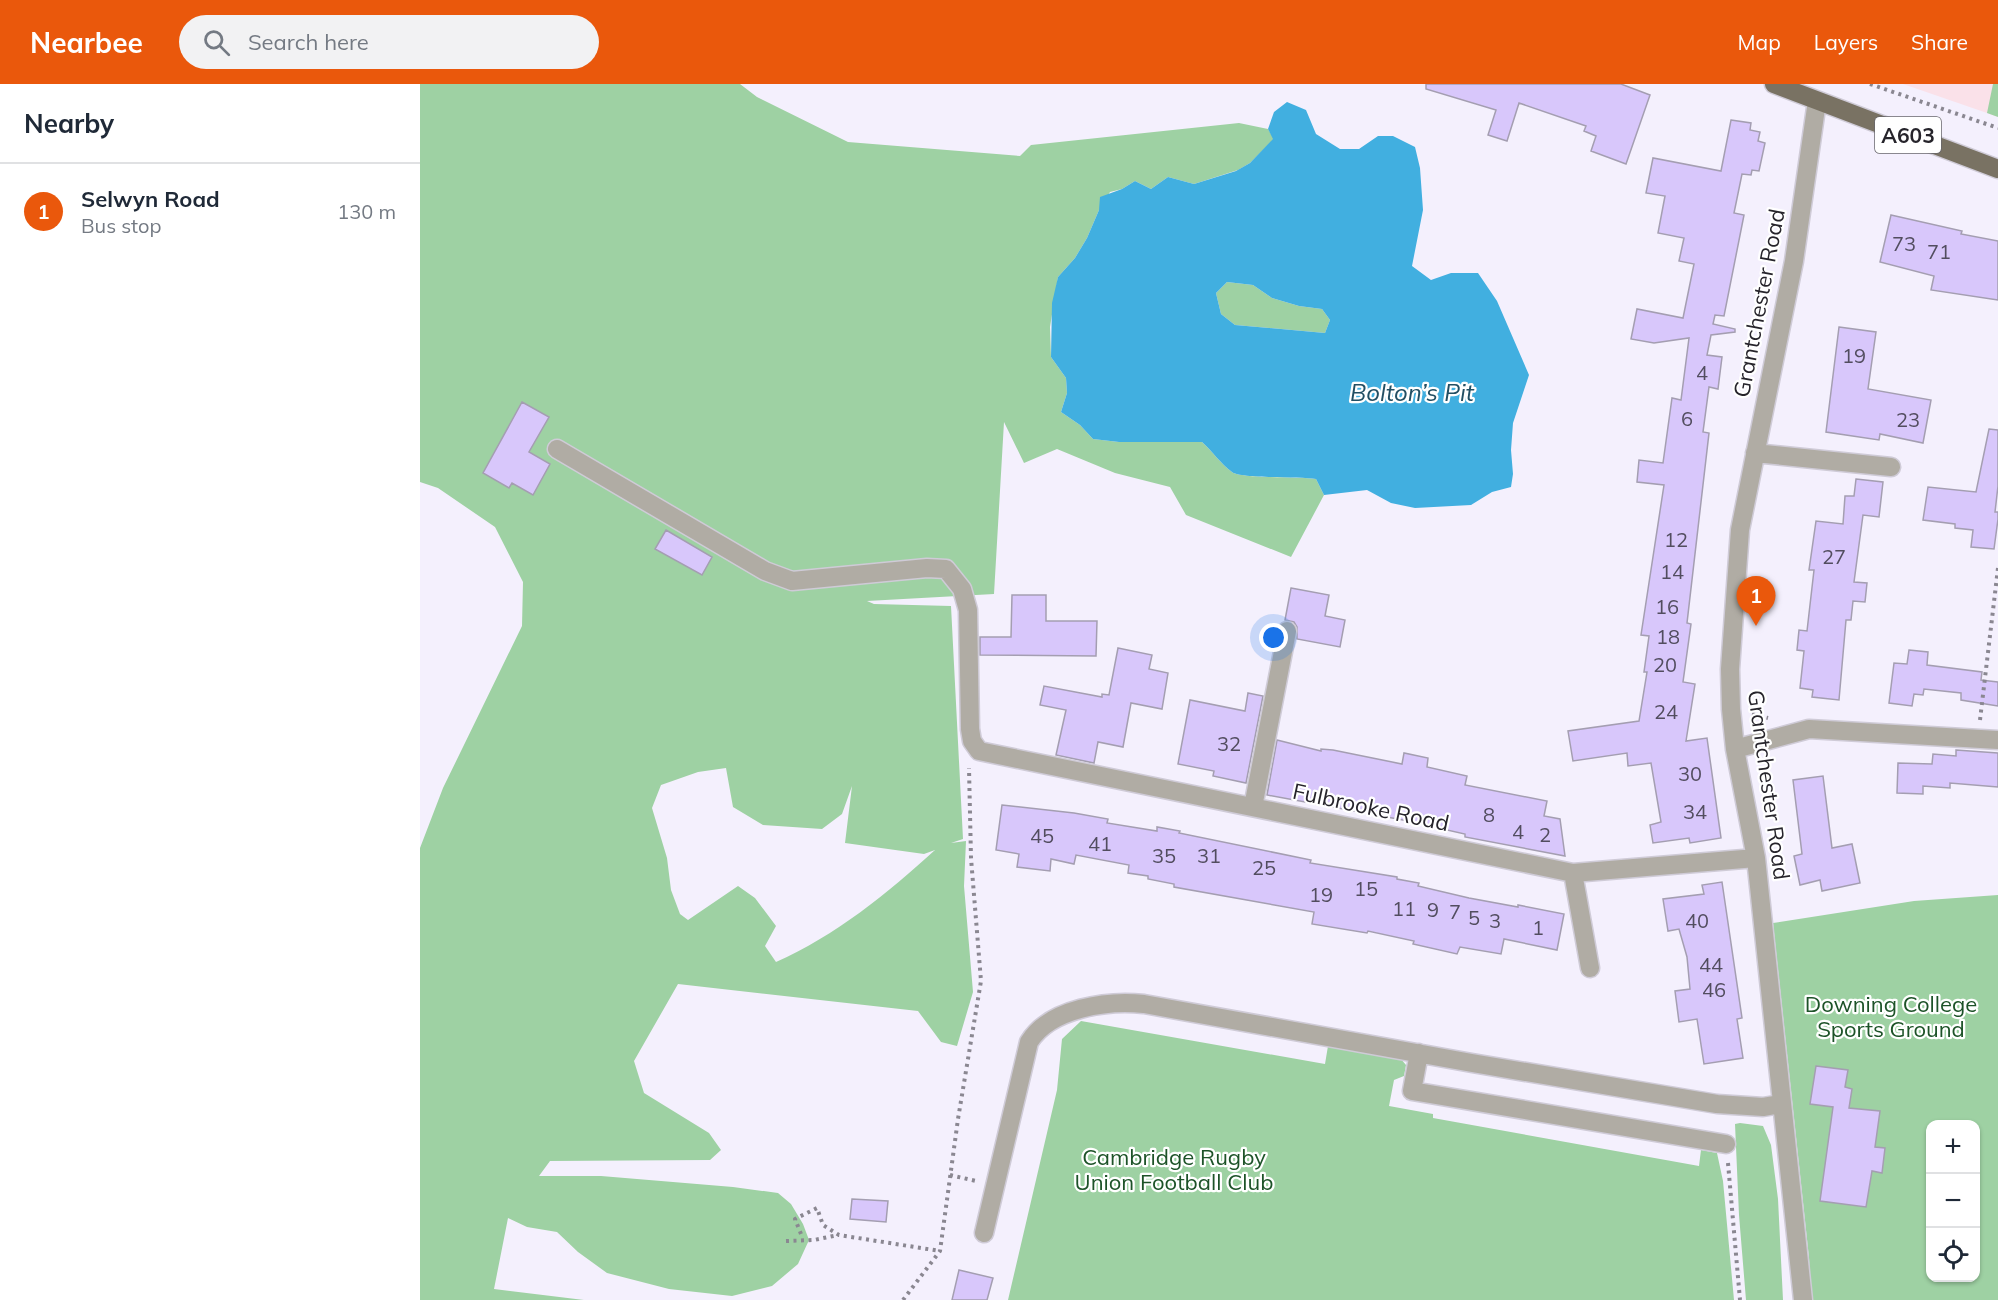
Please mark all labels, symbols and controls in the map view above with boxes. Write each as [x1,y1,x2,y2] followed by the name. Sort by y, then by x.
[179,15,599,69] search box
[30,25,143,60] text: Nearbee
[200,26,233,59] icon: search
[248,28,369,56] text: Search here
[1738,29,1781,55] text: Map
[1814,29,1878,55] text: Layers
[1911,29,1968,55] text: Share
[24,107,114,140] text: Nearby
[1875,117,1941,153] road number: A603
[81,185,220,213] text: Selwyn Road
[38,199,50,224] text: 1
[337,199,396,224] text: 130 m
[1727,206,1791,400] street label: Grantchester Road
[81,213,161,238] text: Bus stop
[1892,231,1916,256] house number: 73
[1927,239,1951,264] house number: 71
[1842,343,1866,368] house number: 19
[1696,360,1708,385] house number: 4
[1350,377,1475,407] water label: Bolton’s Pit
[1681,406,1693,431] house number: 6
[1896,407,1920,432] house number: 23
[1664,527,1688,552] house number: 12
[1822,544,1846,569] house number: 27
[1660,559,1684,584] house number: 14
[1736,576,1776,626] pin: 1
[1655,594,1679,619] house number: 16
[1259,623,1288,652] your location
[1656,624,1680,649] house number: 18
[1653,652,1677,677] house number: 20
[1742,688,1796,882] street label: Grantchester Road
[1654,699,1678,724] house number: 24
[1217,731,1241,756] house number: 32
[1678,761,1702,786] house number: 30
[1290,777,1452,837] street label: Fulbrooke Road
[1683,799,1707,824] house number: 34
[1483,802,1495,827] house number: 8
[1512,819,1524,844] house number: 4
[1539,822,1551,847] house number: 2
[1030,823,1054,848] house number: 45
[1088,831,1112,856] house number: 41
[1152,843,1176,868] house number: 35
[1197,843,1221,868] house number: 31
[1252,855,1276,880] house number: 25
[1354,876,1378,901] house number: 15
[1309,882,1333,907] house number: 19
[1392,896,1416,921] house number: 11
[1427,897,1439,922] house number: 9
[1449,899,1461,924] house number: 7
[1468,905,1480,930] house number: 5
[1489,908,1501,933] house number: 3
[1685,908,1709,933] house number: 40
[1532,915,1544,940] house number: 1
[1699,952,1723,977] house number: 44
[1702,977,1726,1002] house number: 46
[1805,990,1977,1043] park label: Downing College Sports Ground
[1926,1120,1980,1282] map controls
[1926,1120,1980,1174] button: +
[1075,1143,1273,1196] park label: Cambridge Rugby Union Football Club
[1926,1174,1980,1228] button: −
[1926,1228,1980,1282] button: locate

